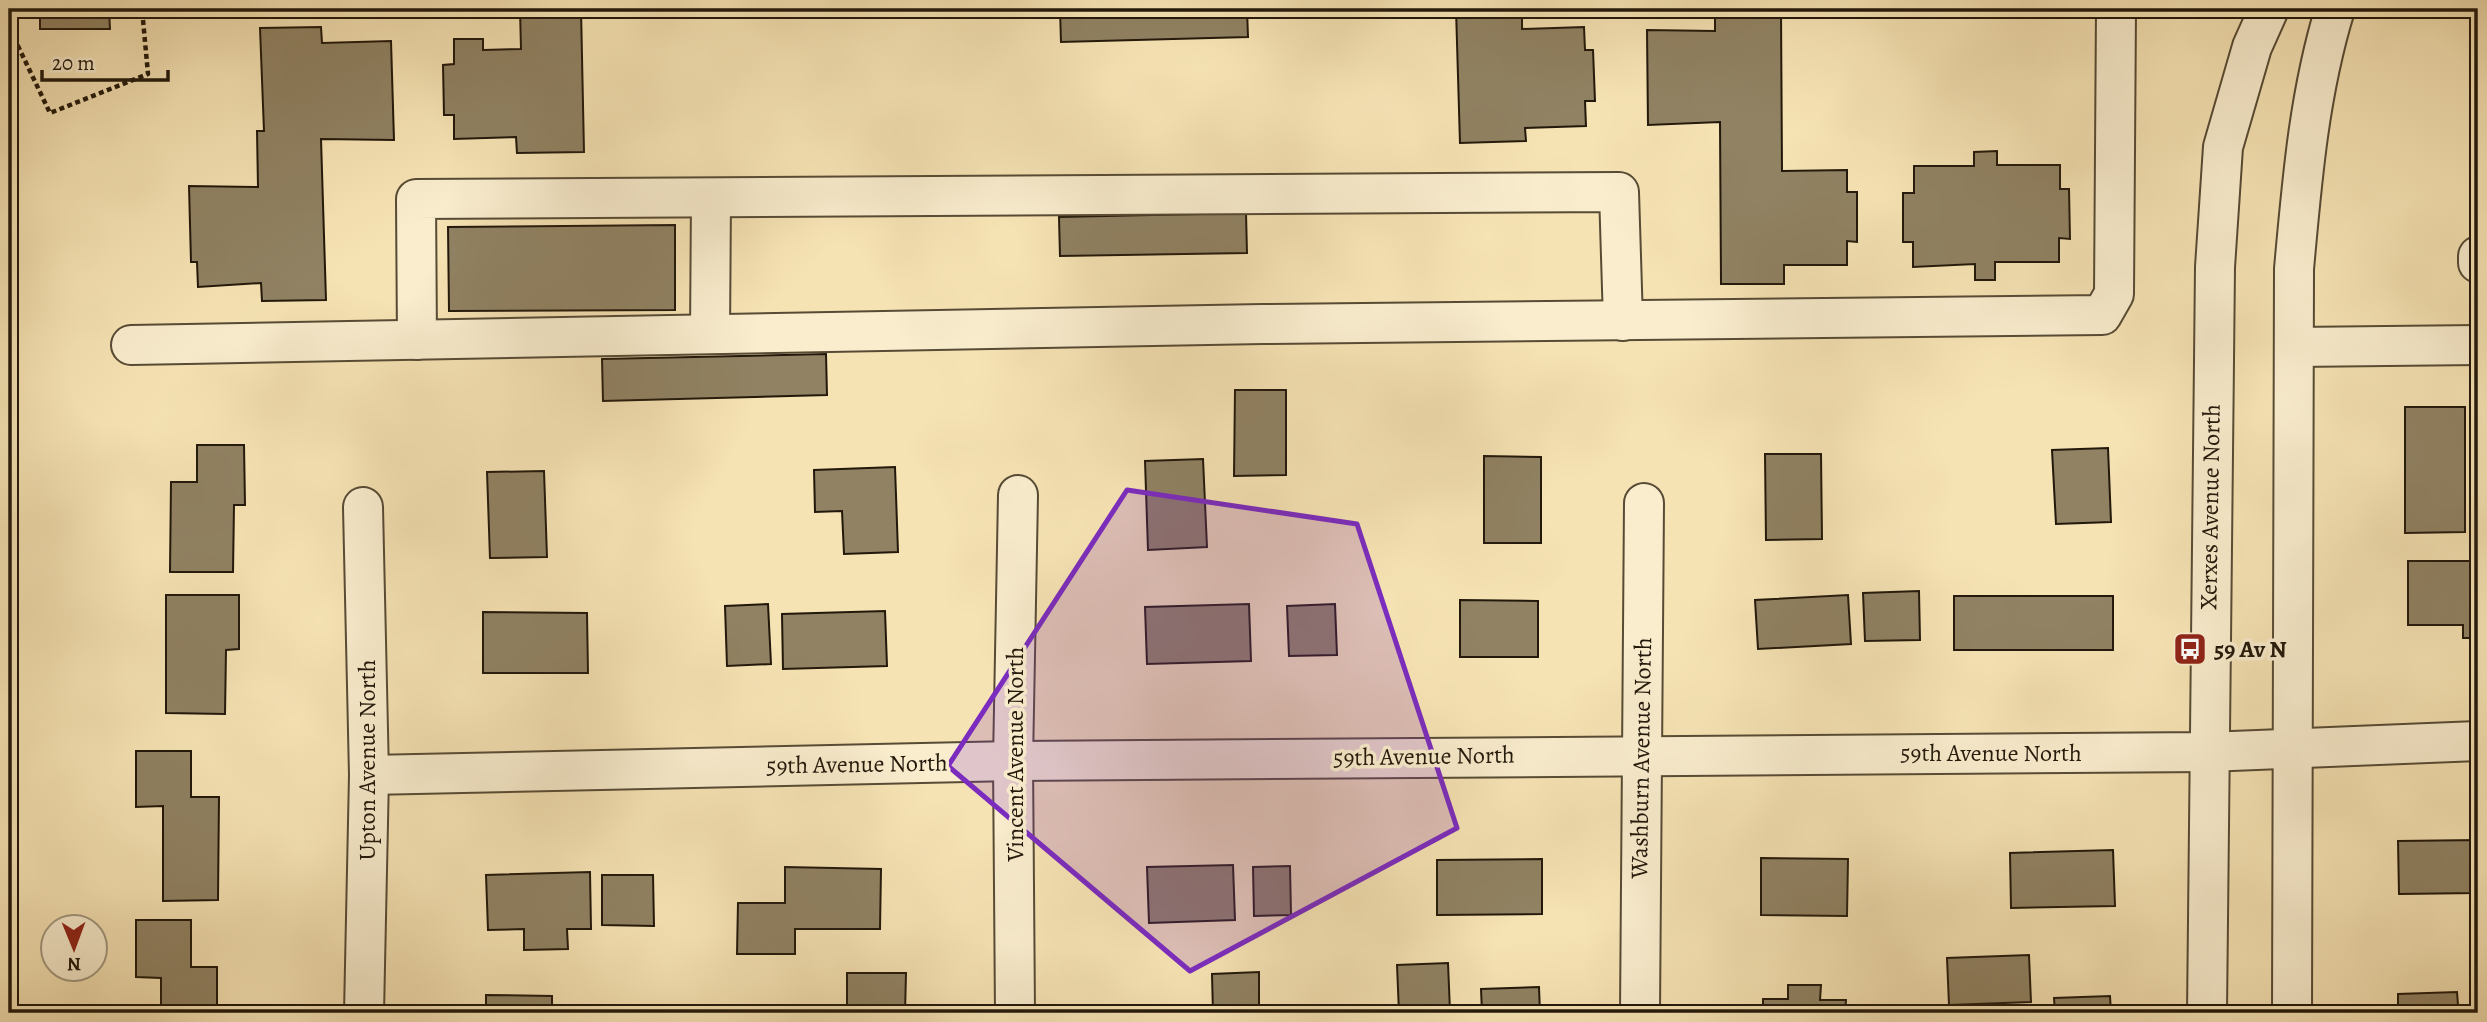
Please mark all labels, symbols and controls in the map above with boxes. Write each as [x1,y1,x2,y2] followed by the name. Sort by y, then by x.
[42,38,168,82] scale bar
[52,49,95,77] text: 20 m
[2192,404,2228,610] street label: Xerxes Avenue North
[2171,630,2209,668] bus stop icon: 59 Av N
[2214,633,2287,665] place label: 59 Av N
[1623,637,1659,880] street label: Washburn Avenue North
[999,646,1031,862] street label: Vincent Avenue North
[351,659,383,861] street label: Upton Avenue North
[1900,737,2082,769] street label: 59th Avenue North
[1333,738,1515,774] street label: 59th Avenue North
[766,746,948,782] street label: 59th Avenue North
[38,914,108,984] north arrow
[67,951,81,977] text: N

